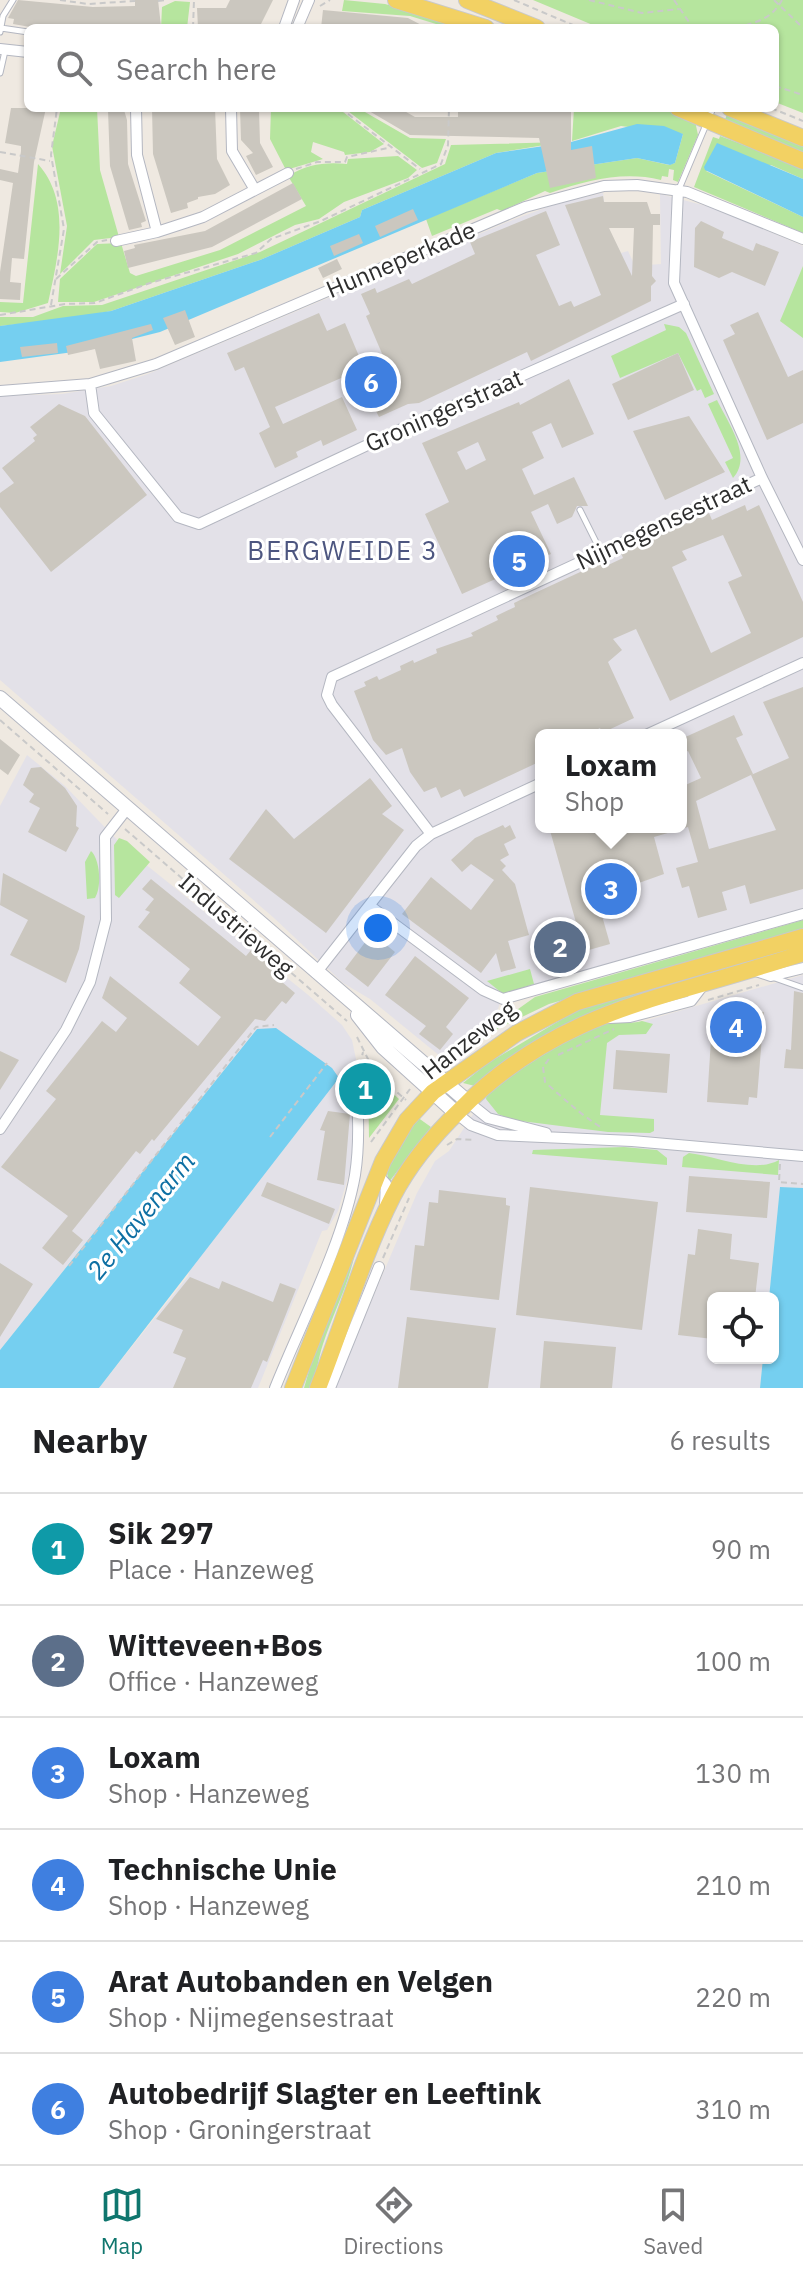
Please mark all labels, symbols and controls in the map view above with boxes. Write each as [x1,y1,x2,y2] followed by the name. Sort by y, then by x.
[24,24,779,112] search box
[52,46,96,90] icon: search
[116,49,277,88] text: Search here
[321,213,480,305] street label: Hunneperkade
[345,352,397,412] pin: 6
[360,361,527,459] street label: Groningerstraat
[571,467,756,577] street label: Nijmegensestraat
[493,531,545,591] pin: 5
[247,533,439,567] district label: BERGWEIDE 3
[535,729,687,833] popup
[565,745,657,784] text: Loxam
[565,784,624,818] text: Shop
[585,859,637,919] pin: 3
[172,865,301,983] street label: Industrieweg
[358,908,398,948] your location
[534,917,586,977] pin: 2
[415,992,522,1086] street label: Hanzeweg
[710,997,762,1057] pin: 4
[339,1059,391,1119] pin: 1
[78,1145,202,1286] water label: 2e Havenarm
[707,1292,779,1364] map controls
[707,1292,779,1364] button: locate
[32,1418,147,1462] text: Nearby
[669,1423,771,1457] text: 6 results
[108,1513,214,1552] text: Sik 297
[50,1532,66,1566] text: 1
[711,1532,771,1566] text: 90 m
[108,1552,313,1586] text: Place · Hanzeweg
[108,1625,323,1664] text: Witteveen+Bos
[50,1644,66,1678] text: 2
[695,1644,771,1678] text: 100 m
[108,1664,318,1698] text: Office · Hanzeweg
[108,1737,201,1776] text: Loxam
[50,1756,66,1790] text: 3
[695,1756,771,1790] text: 130 m
[108,1776,309,1810] text: Shop · Hanzeweg
[108,1849,337,1888] text: Technische Unie
[50,1868,66,1902] text: 4
[695,1868,771,1902] text: 210 m
[108,1888,309,1922] text: Shop · Hanzeweg
[108,1961,493,2000] text: Arat Autobanden en Velgen
[50,1980,66,2014] text: 5
[695,1980,771,2014] text: 220 m
[108,2000,394,2034] text: Shop · Nijmegensestraat
[108,2073,541,2112] text: Autobedrijf Slagter en Leeftink
[50,2092,66,2126] text: 6
[695,2092,771,2126] text: 310 m
[108,2112,372,2146] text: Shop · Groningerstraat
[100,2183,144,2260] tab: Map
[344,2183,444,2260] tab: Directions
[643,2183,703,2260] tab: Saved

